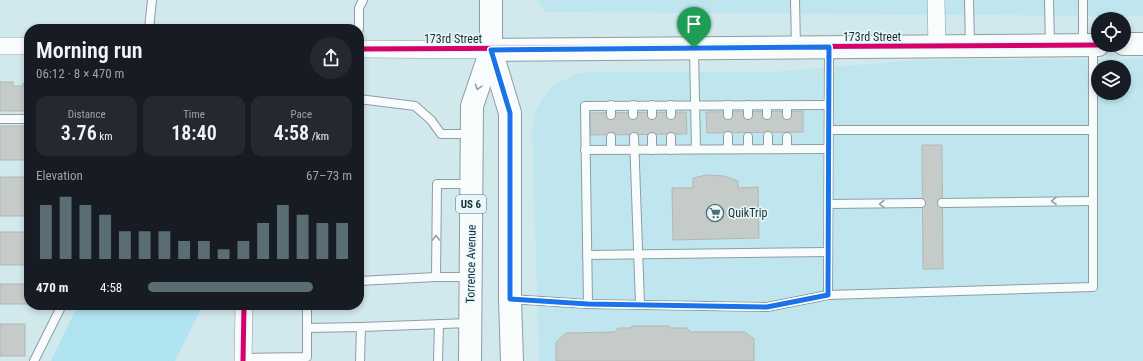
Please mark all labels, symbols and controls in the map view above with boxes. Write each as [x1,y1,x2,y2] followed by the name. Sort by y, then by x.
[677,7.0,711,48] pin
[1091,12,1131,100] map controls
[1091,12,1131,52] button: locate
[683,13,705,35] icon: arrive
[843,30,902,44] street label: 173rd Street
[424,32,483,46] street label: 173rd Street
[310,37,352,79] button: share
[36,38,143,63] text: Morning run
[1091,60,1131,100] button: layers
[36,66,124,81] text: 06:12 · 8 × 470 m
[475,83,483,90] one-way arrow
[68,108,106,121] text: Distance
[183,108,205,121] text: Time
[291,108,312,121] text: Pace
[61,121,97,145] text: 3.76
[171,121,217,145] text: 18:40
[274,121,309,145] text: 4:58
[97,130,112,143] text: km
[309,130,329,143] text: /km
[36,168,83,183] text: Elevation
[306,168,352,183] text: 67–73 m
[456,195,486,213] road number: US 6
[1051,197,1057,205] one-way arrow
[879,200,885,208] one-way arrow
[705,203,725,223] supermarket icon: QuikTrip
[728,206,767,220] place label: QuikTrip
[463,224,479,304] street label: Torrence Avenue
[432,235,440,241] one-way arrow
[36,280,68,295] text: 470 m
[100,280,122,295] text: 4:58

